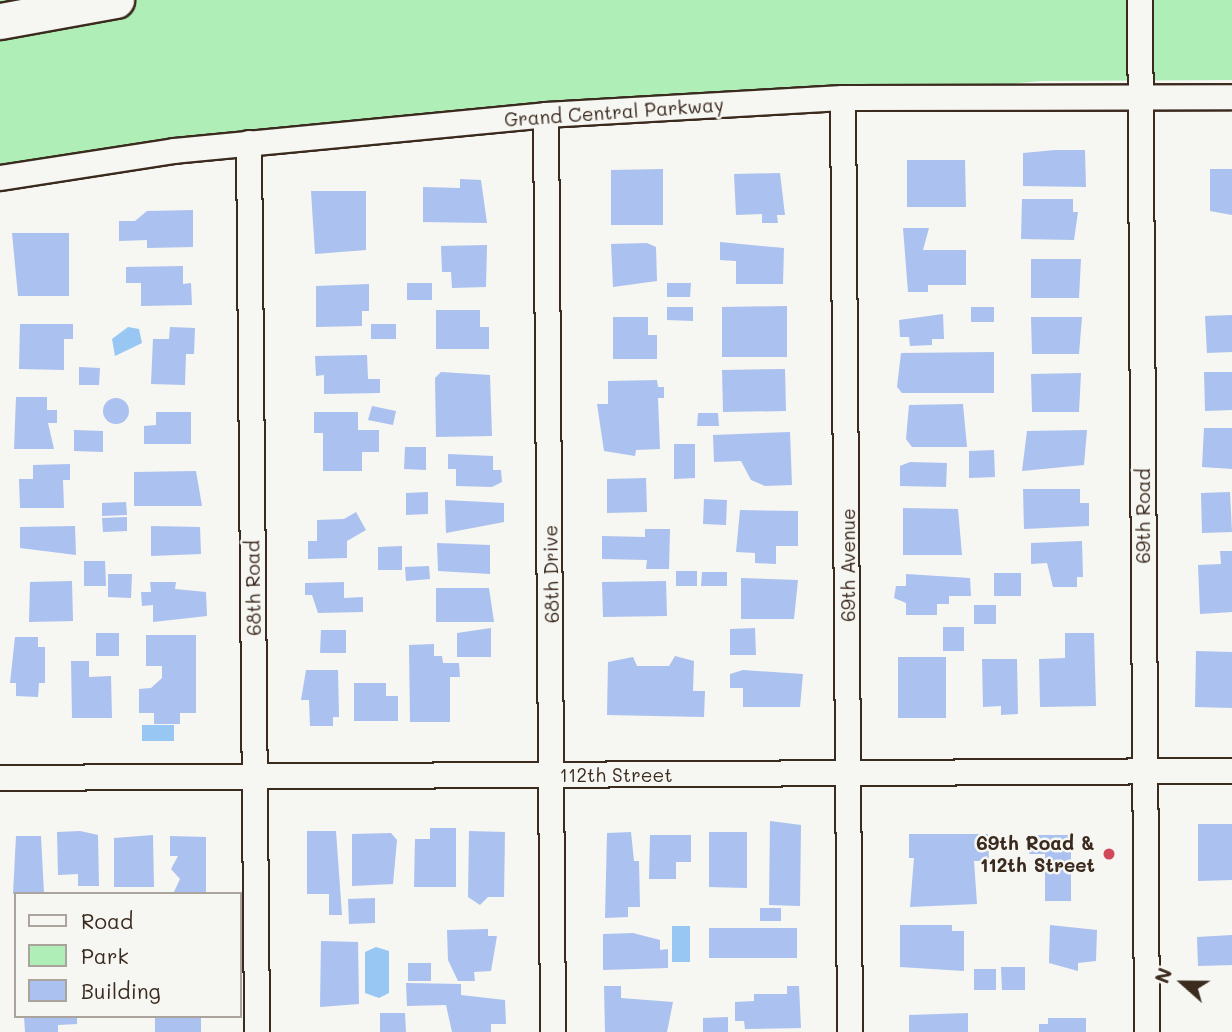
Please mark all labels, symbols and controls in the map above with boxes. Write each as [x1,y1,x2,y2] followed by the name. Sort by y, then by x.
[503,93,725,131] street label: Grand Central Parkway
[1132,468,1154,564] street label: 69th Road
[837,508,859,622] street label: 69th Avenue
[539,525,563,623] street label: 68th Drive
[241,540,265,636] street label: 68th Road
[559,764,673,786] street label: 112th Street
[976,832,1095,876] place label: 69th Road & 112th Street
[1101,846,1117,862] marker: 69th Road & 112th Street
[14,892,242,1018] legend
[81,907,133,934] text: Road
[81,942,129,969] text: Park
[1148,948,1218,1018] north arrow
[1149,964,1177,987] text: N
[81,977,161,1004] text: Building

